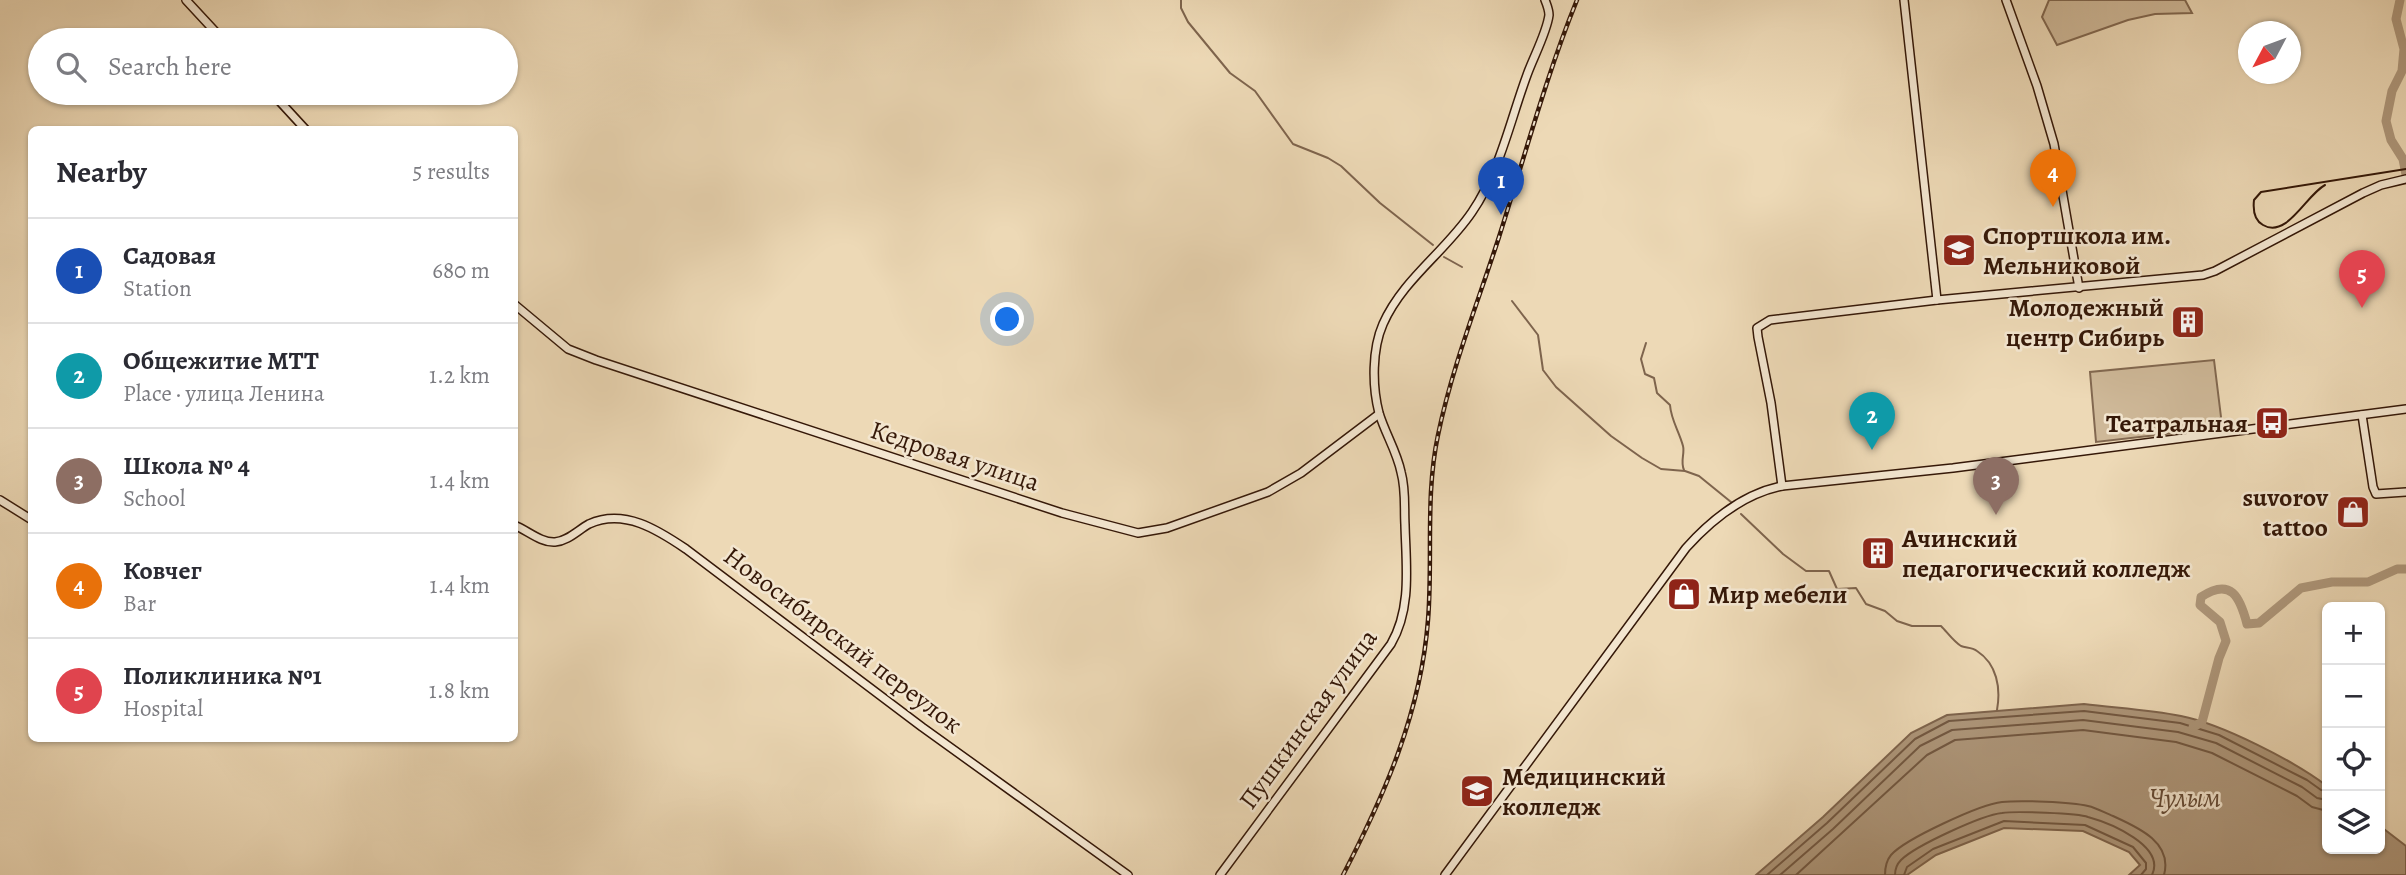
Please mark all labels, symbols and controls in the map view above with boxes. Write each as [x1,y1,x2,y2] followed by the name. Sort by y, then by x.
[2238,21,2301,84] north arrow
[28,28,518,105] search box
[52,48,90,86] icon: search
[108,49,232,84] text: Search here
[2030,149,2076,207] pin: 4
[56,152,147,192] text: Nearby
[413,156,490,187] text: 5 results
[1478,157,1524,215] pin: 1
[1983,218,2171,283] place label: Спортшкола им. Мельниковой
[1940,231,1978,269] school or university icon: Спортшкола им. Мельниковой
[123,238,216,273] text: Садовая
[2339,250,2385,308] pin: 5
[75,255,83,286] text: 1
[432,255,490,286] text: 680 m
[123,273,192,304] text: Station
[2006,290,2164,355] place label: Молодежный центр Сибирь
[990,302,1024,336] your location
[2169,303,2207,341] building icon: Молодежный центр Сибирь
[123,343,319,378] text: Общежитие МТТ
[73,360,85,391] text: 2
[429,360,490,391] text: 1.2 km
[123,378,325,409] text: Place · улица Ленина
[1849,392,1895,450] pin: 2
[2253,404,2291,442] bus stop icon: Театральная
[2106,406,2248,441] place label: Театральная
[866,412,1044,500] street label: Кедровая улица
[123,448,250,483] text: Школа № 4
[1973,457,2019,515] pin: 3
[74,465,84,496] text: 3
[430,465,490,496] text: 1.4 km
[2242,480,2329,545] place label: suvorov tattoo
[123,483,185,514] text: School
[2334,493,2372,531] shop icon: suvorov tattoo
[1901,521,2191,586] place label: Ачинский педагогический колледж
[1859,534,1897,572] building icon: Ачинский педагогический колледж
[716,539,970,741] street label: Новосибирский переулок
[123,553,202,588] text: Ковчег
[74,570,84,601] text: 4
[430,570,490,601] text: 1.4 km
[1665,575,1703,613] shop icon: Мир мебели
[1708,577,1848,612] place label: Мир мебели
[123,588,156,619] text: Bar
[2322,602,2385,854] map controls
[2322,602,2385,665] button: +
[1231,622,1385,816] street label: Пушкинская улица
[123,658,322,693] text: Поликлиника №1
[2322,665,2385,728] button: −
[74,675,84,706] text: 5
[429,675,490,706] text: 1.8 km
[123,693,203,724] text: Hospital
[2322,728,2385,791] button: locate
[1502,759,1666,824] place label: Медицинский колледж
[1458,772,1496,810] school or university icon: Медицинский колледж
[2149,779,2221,817] water label: Чулым
[2322,791,2385,854] button: layers

